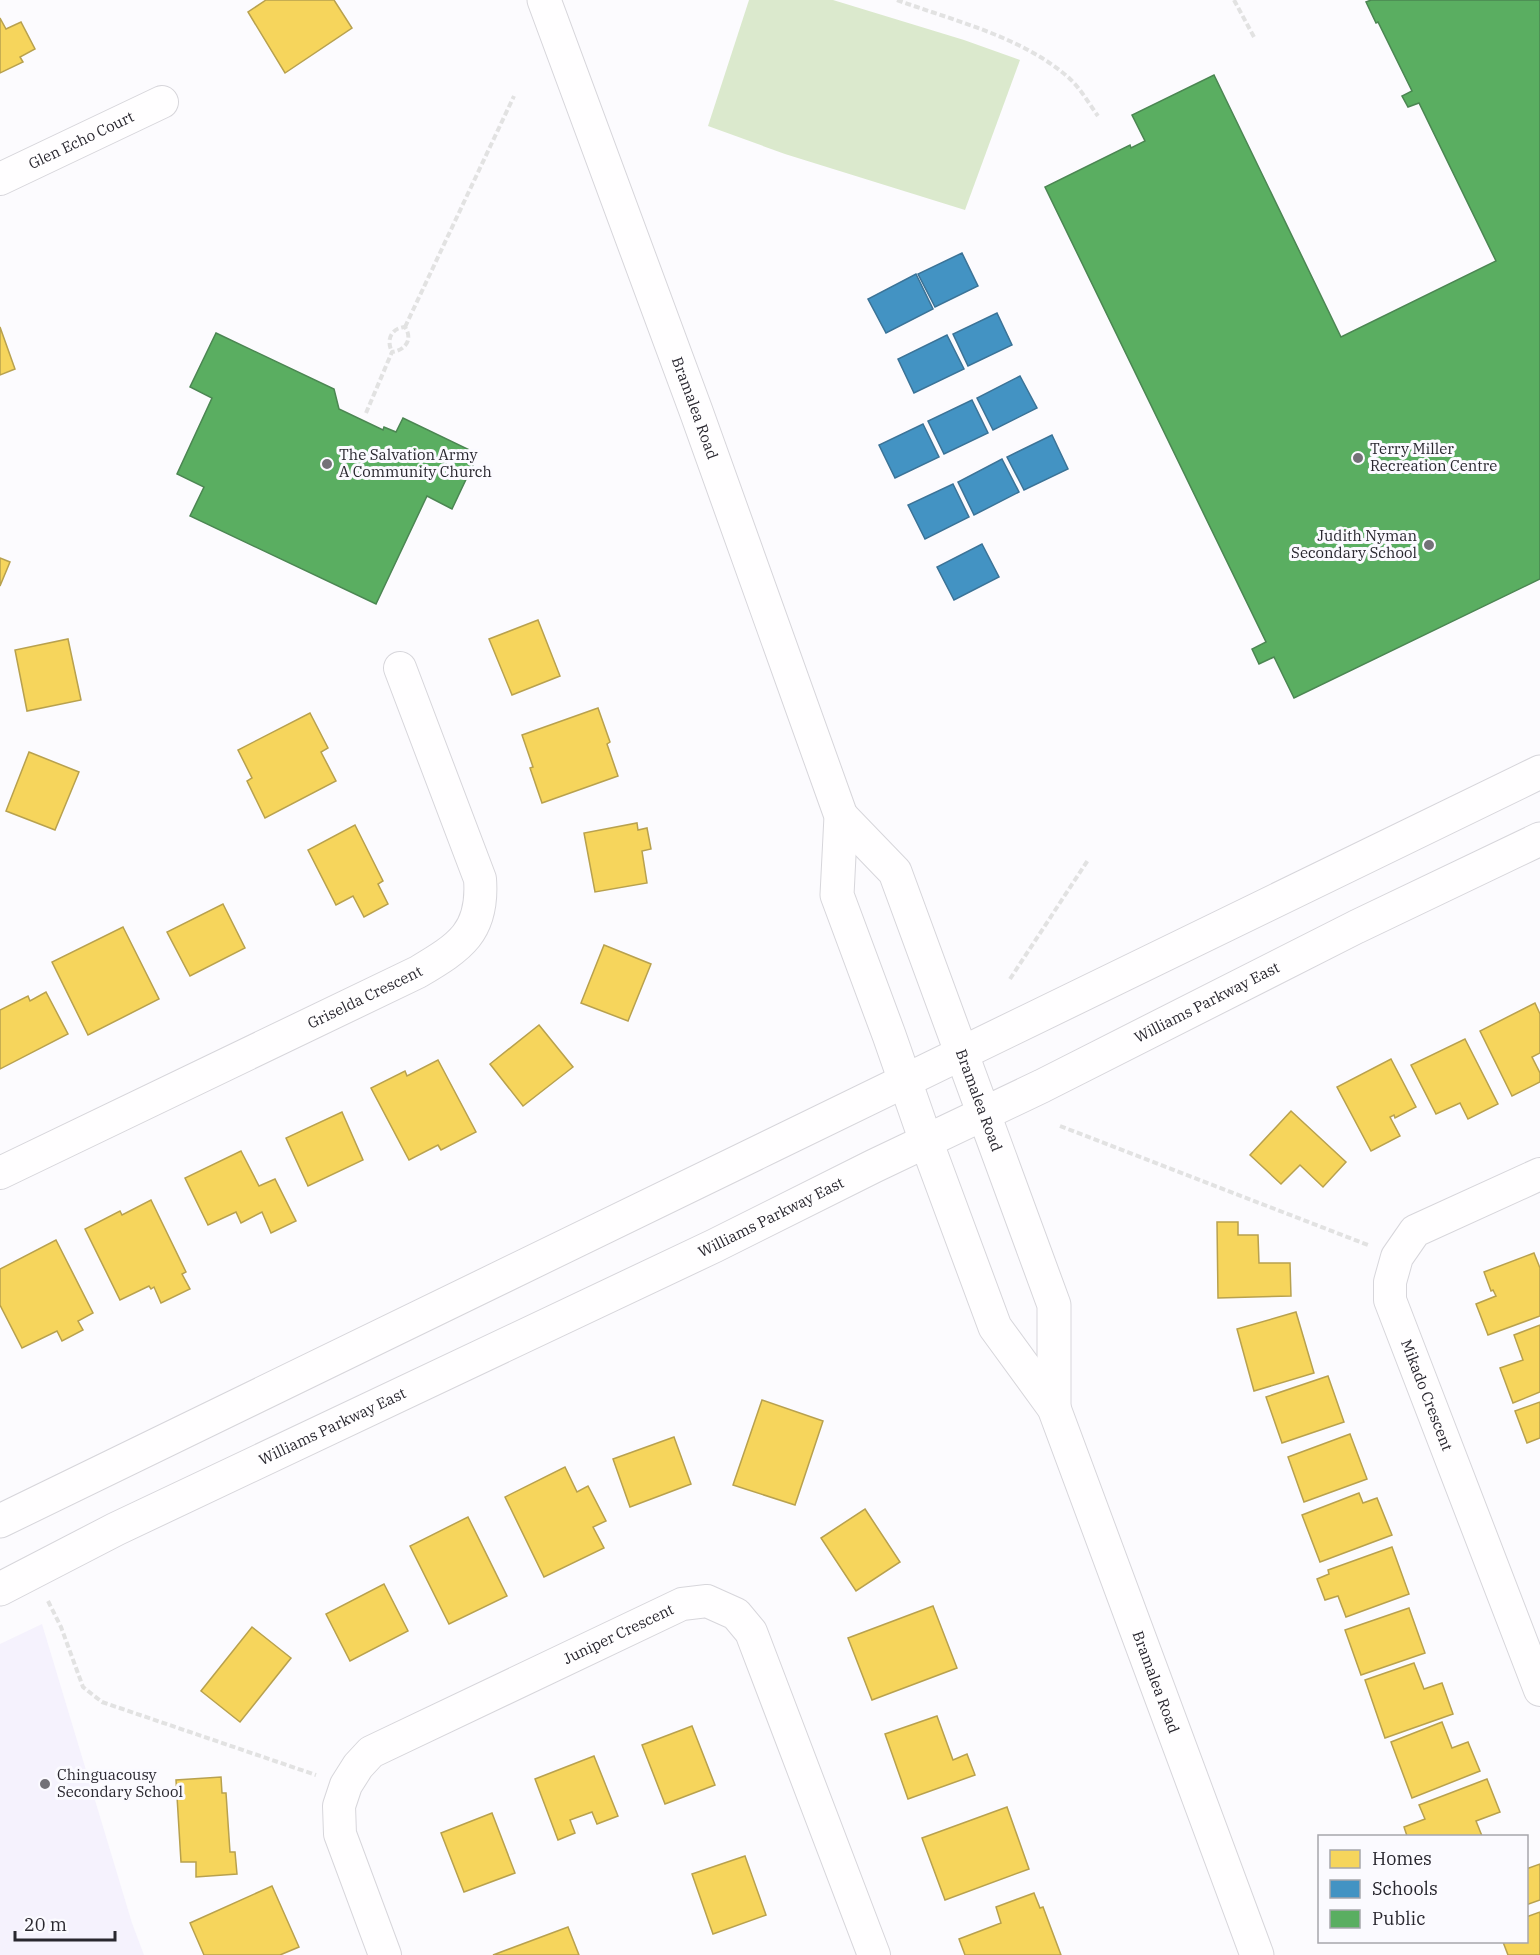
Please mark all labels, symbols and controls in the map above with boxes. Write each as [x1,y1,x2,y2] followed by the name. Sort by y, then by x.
[25,107,137,173] street label: Glen Echo Court
[668,354,722,462] street label: Bramalea Road
[1370,439,1497,475] place label: Terry Miller Recreation Centre
[339,445,492,481] place label: The Salvation Army A Community Church
[1351,451,1365,465] marker: Terry Miller Recreation Centre
[320,457,334,471] marker: The Salvation Army A Community Church
[1291,526,1417,562] place label: Judith Nyman Secondary School
[1422,538,1436,552] marker: Judith Nyman Secondary School
[1131,957,1283,1047] street label: Williams Parkway East
[304,961,426,1033] street label: Griselda Crescent
[952,1046,1007,1154] street label: Bramalea Road
[695,1173,847,1261] street label: Williams Parkway East
[1397,1337,1457,1454] street label: Mikado Crescent
[256,1383,409,1469] street label: Williams Parkway East
[560,1599,677,1668] street label: Juniper Crescent
[1129,1628,1184,1736] street label: Bramalea Road
[57,1765,183,1801] place label: Chinguacousy Secondary School
[38,1777,52,1791] marker: Chinguacousy Secondary School
[1318,1835,1528,1943] legend
[1372,1847,1432,1870] text: Homes
[1372,1877,1438,1900] text: Schools
[15,1904,116,1942] scale bar
[1372,1907,1426,1930] text: Public
[24,1913,67,1936] text: 20 m

